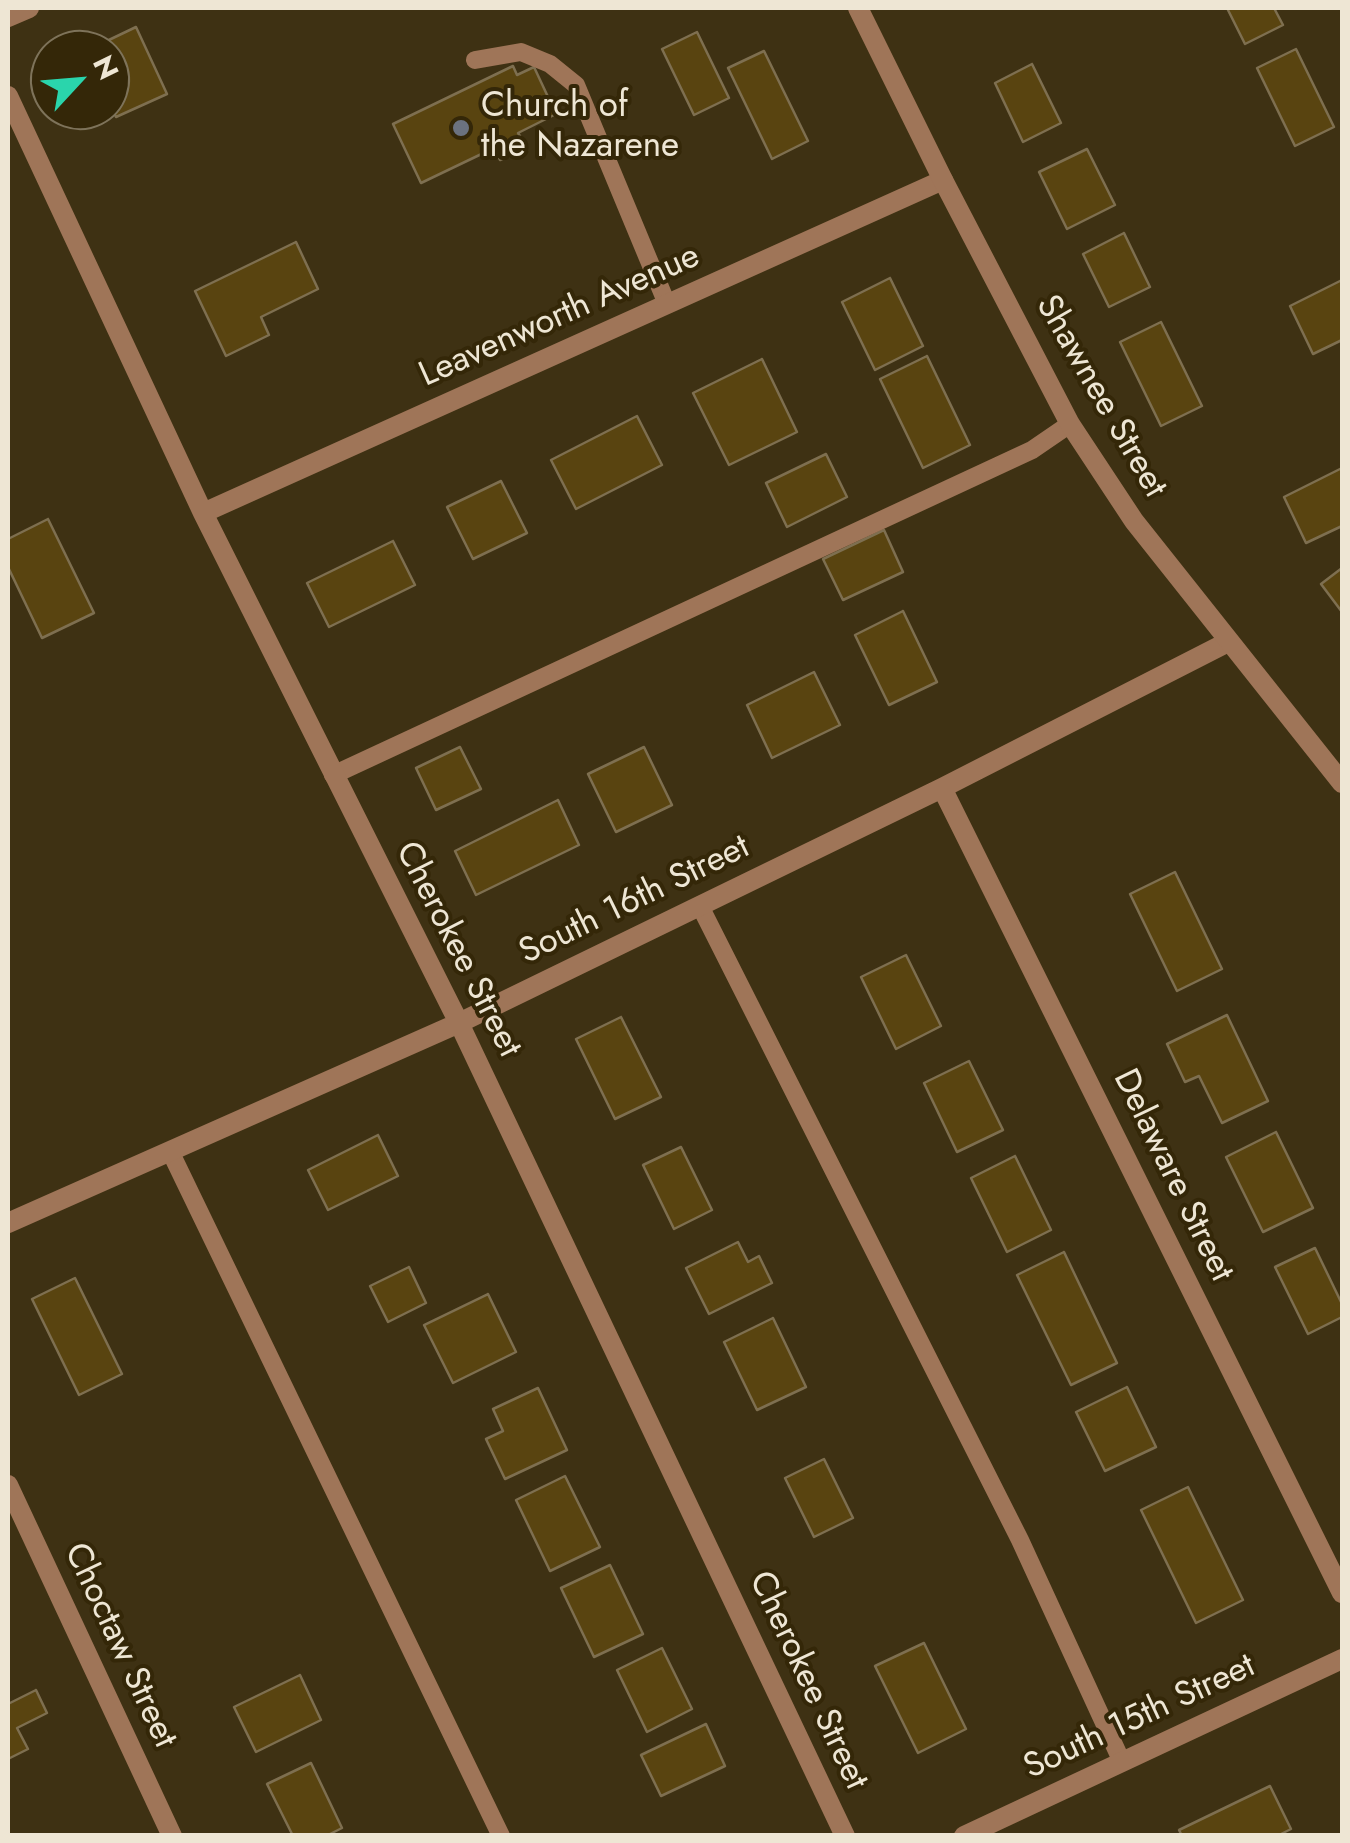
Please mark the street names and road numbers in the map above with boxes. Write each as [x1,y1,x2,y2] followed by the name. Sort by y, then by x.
[413,236,707,398] street label: Leavenworth Avenue
[1025,288,1175,506] street label: Shawnee Street
[513,827,757,975] street label: South 16th Street
[385,835,529,1065] street label: Cherokee Street
[1103,1063,1241,1289] street label: Delaware Street
[53,1537,185,1755] street label: Choctaw Street
[738,1565,876,1797] street label: Cherokee Street
[1018,1646,1262,1790] street label: South 15th Street

